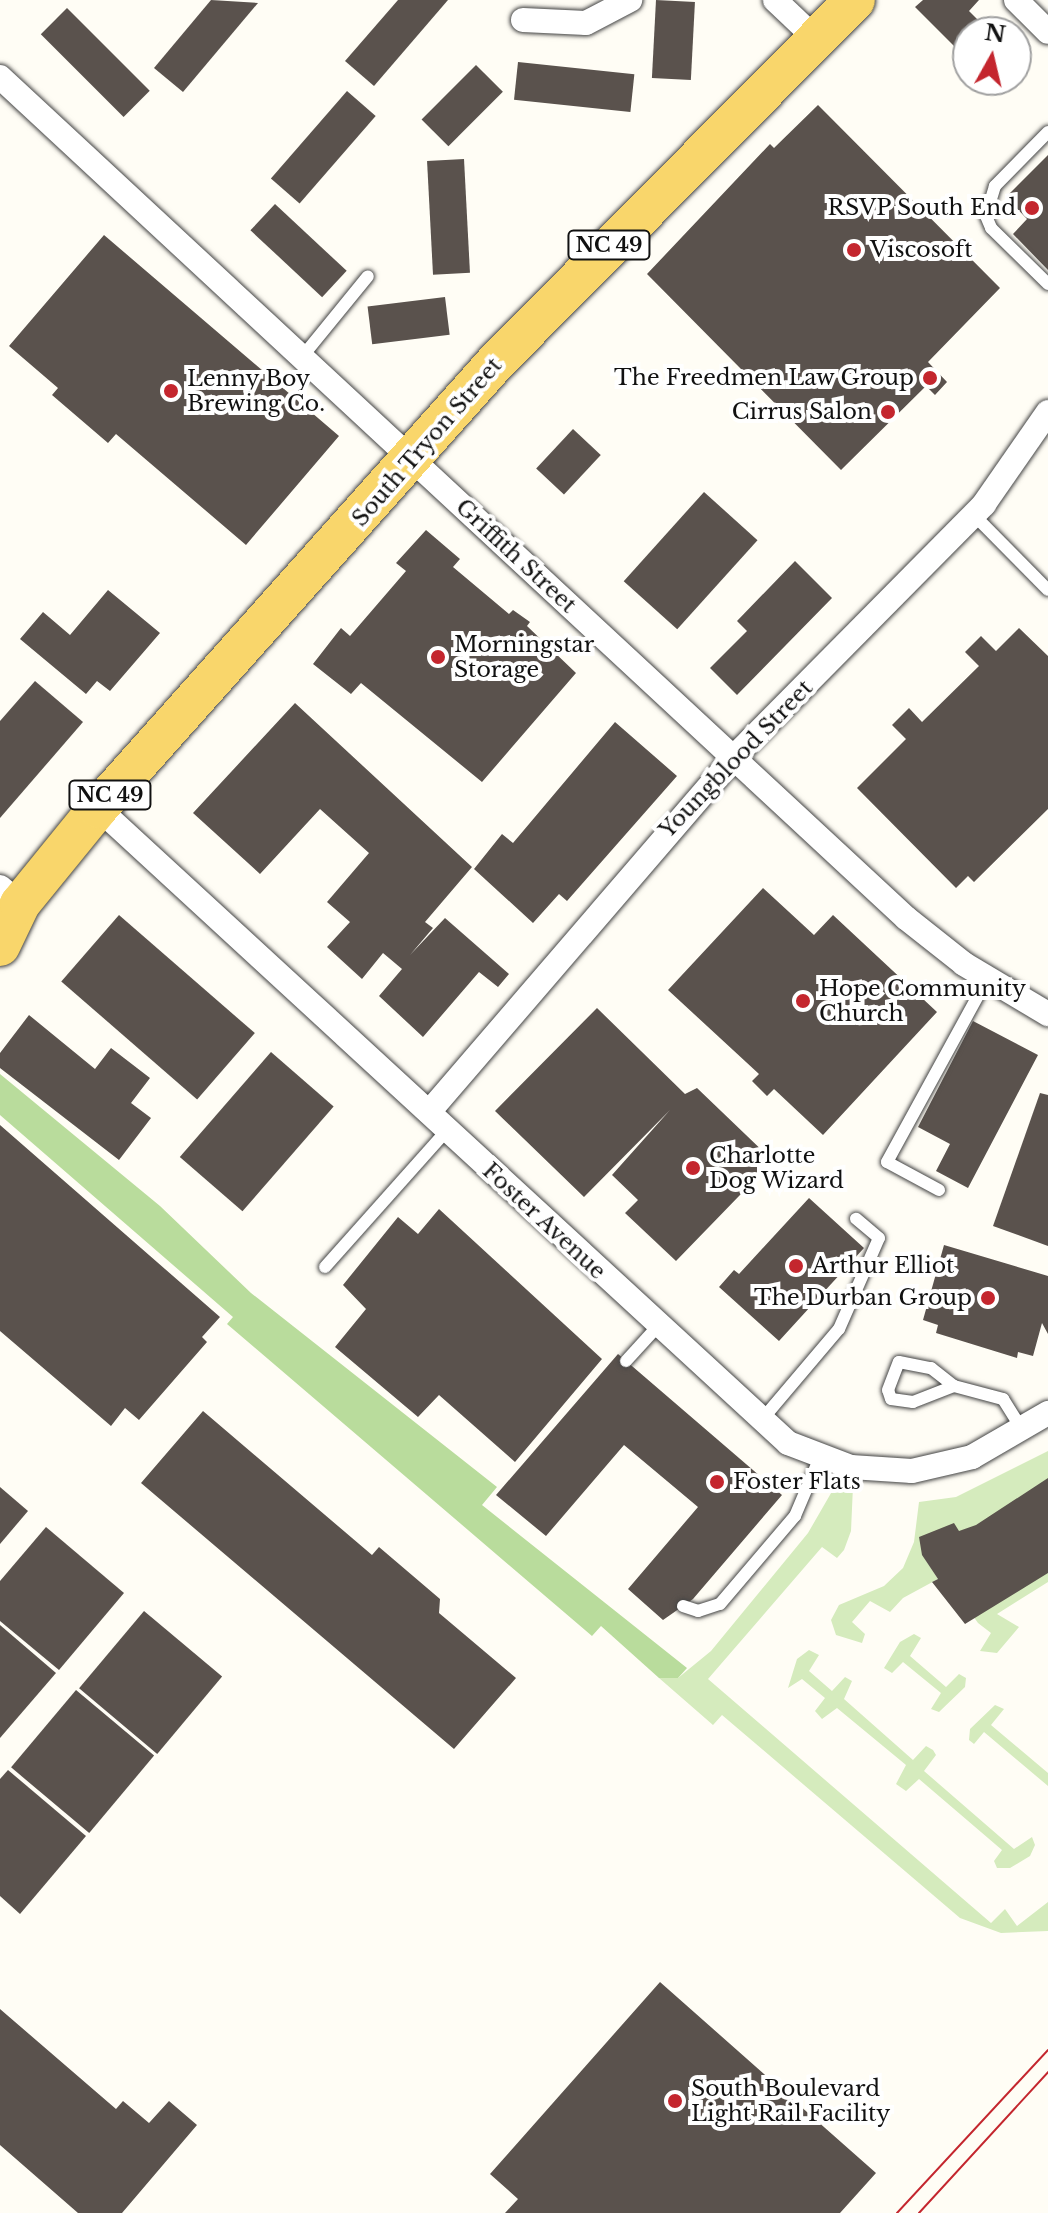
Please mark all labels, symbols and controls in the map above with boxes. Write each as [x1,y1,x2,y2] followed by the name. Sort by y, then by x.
[952,16,1032,96] north arrow
[983,19,1007,49] text: N
[827,195,1016,221] place label: RSVP South End
[1023,199,1041,217] marker: RSVP South End
[567,229,651,261] road number: NC 49
[870,237,972,263] place label: Viscosoft
[845,241,863,259] marker: Viscosoft
[346,352,508,532] street label: South Tryon Street
[187,365,325,416] place label: Lenny Boy Brewing Co.
[613,365,914,391] place label: The Freedmen Law Group
[921,369,939,387] marker: The Freedmen Law Group
[162,382,180,400] marker: Lenny Boy Brewing Co.
[732,399,872,425] place label: Cirrus Salon
[879,403,897,421] marker: Cirrus Salon
[451,494,581,618] street label: Griffith Street
[454,631,594,682] place label: Morningstar Storage
[429,648,447,666] marker: Morningstar Storage
[654,675,818,843] street label: Youngblood Street
[68,779,152,811] road number: NC 49
[819,975,1026,1026] place label: Hope Community Church
[794,992,812,1010] marker: Hope Community Church
[709,1142,845,1194] place label: Charlotte Dog Wizard
[477,1157,611,1285] street label: Foster Avenue
[684,1159,702,1177] marker: Charlotte Dog Wizard
[812,1253,955,1279] place label: Arthur Elliot
[787,1257,805,1275] marker: Arthur Elliot
[754,1285,972,1311] place label: The Durban Group
[979,1289,997,1307] marker: The Durban Group
[733,1469,861,1495] place label: Foster Flats
[708,1473,726,1491] marker: Foster Flats
[691,2075,890,2126] place label: South Boulevard Light Rail Facility
[666,2092,684,2110] marker: South Boulevard Light Rail Facility

